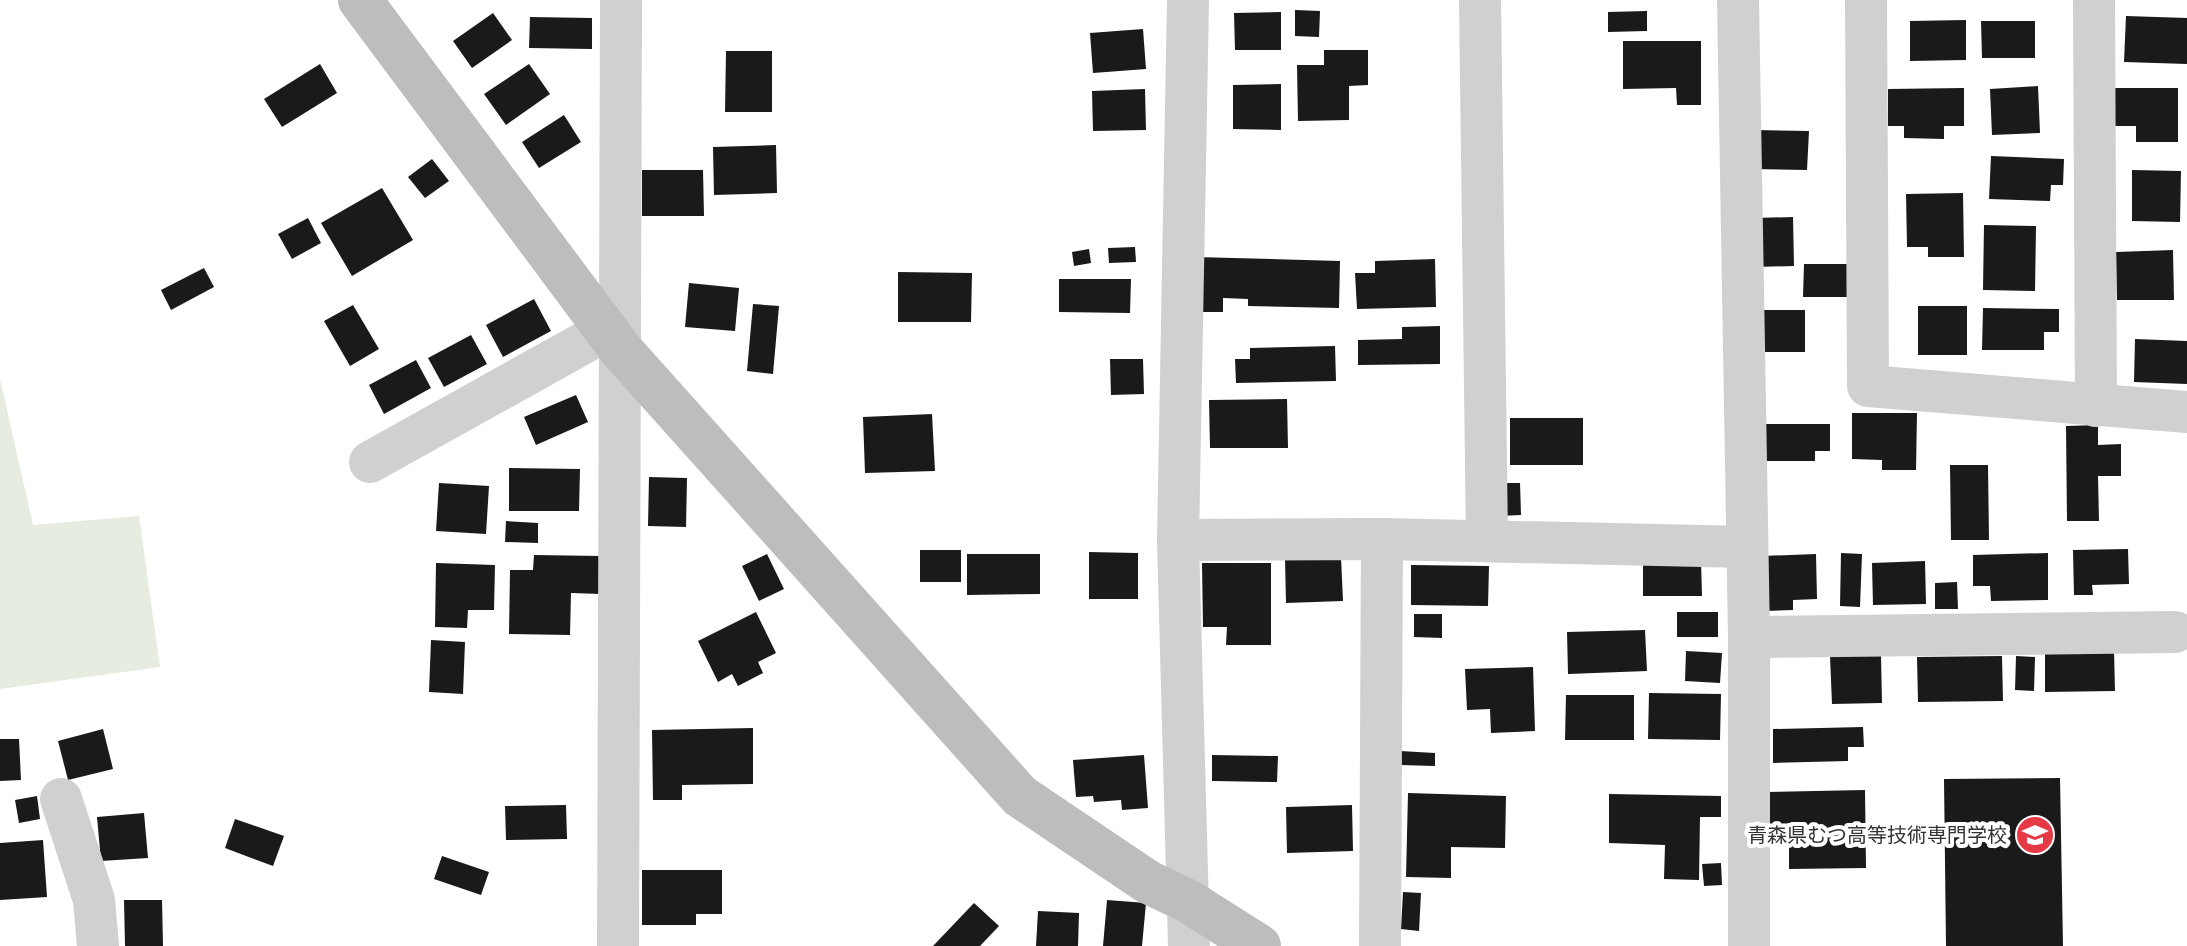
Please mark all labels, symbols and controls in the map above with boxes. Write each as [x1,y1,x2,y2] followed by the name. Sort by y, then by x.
[2014,814,2056,856] school or university icon: 青森県むつ高等技術専門学校
[1747,823,2007,847] place label: 青森県むつ高等技術専門学校

